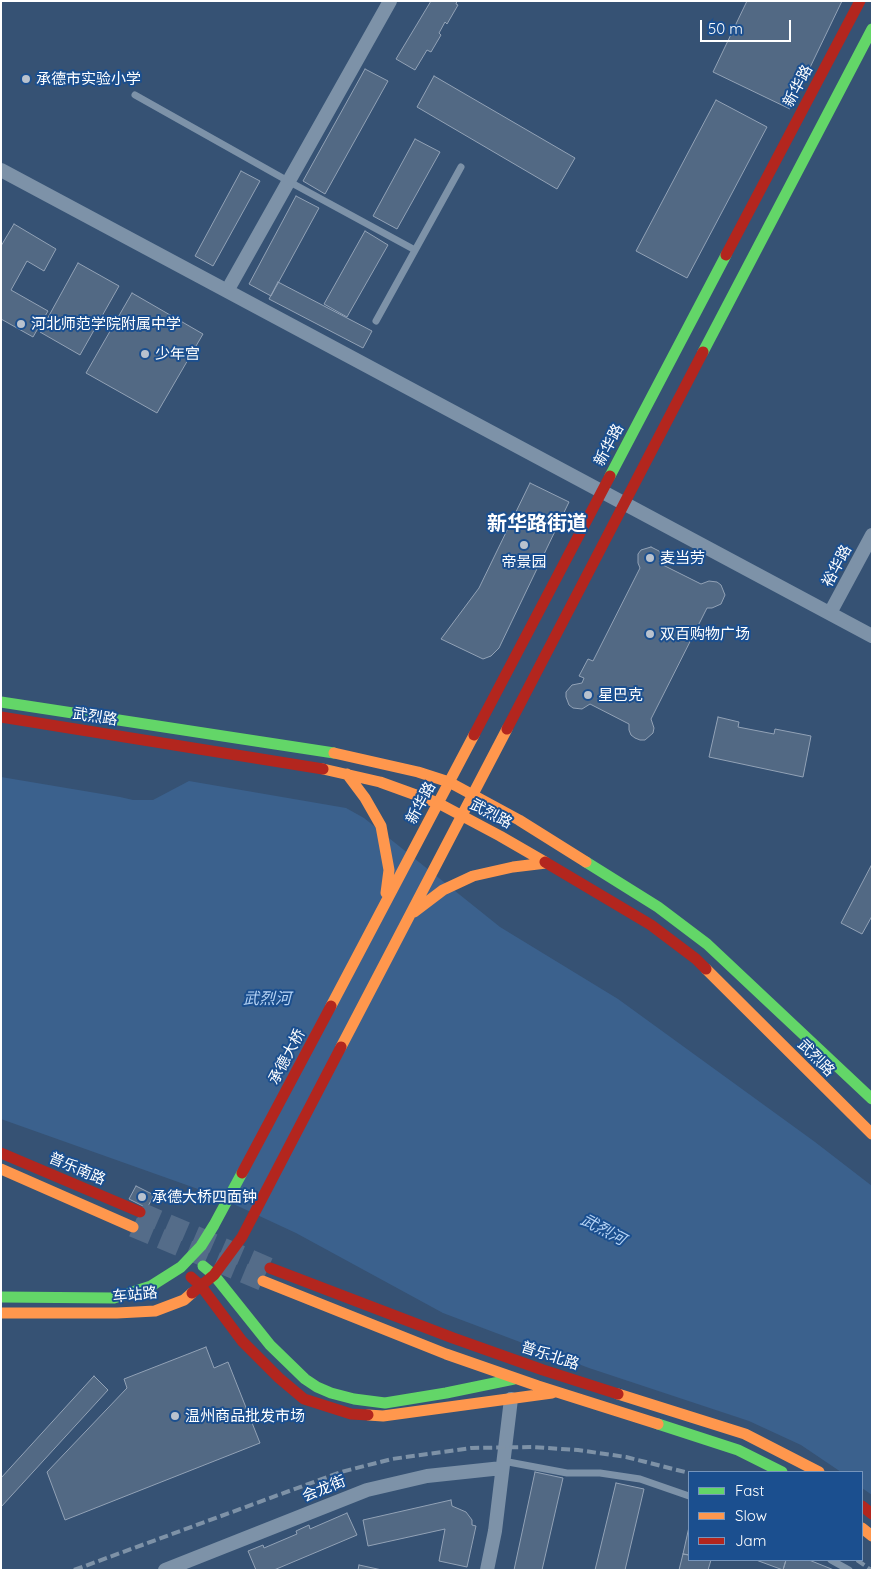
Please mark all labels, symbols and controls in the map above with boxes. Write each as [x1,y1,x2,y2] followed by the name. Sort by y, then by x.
[703,10,794,42] scale bar
[708,19,743,38] text: 50 m
[779,62,817,110] street label: 新华路
[36,70,141,88] place label: 承德市实验小学
[20,73,32,85] marker: 承德市实验小学
[31,315,181,333] place label: 河北师范学院附属中学
[15,318,27,330] marker: 河北师范学院附属中学
[155,345,200,363] place label: 少年宫
[139,348,151,360] marker: 少年宫
[590,421,628,469] street label: 新华路
[487,512,587,536] district label: 新华路街道
[518,539,530,551] marker: 帝景园
[818,542,856,590] street label: 裕华路
[660,549,705,567] place label: 麦当劳
[644,552,656,564] marker: 麦当劳
[502,553,546,571] place label: 帝景园
[660,625,750,643] place label: 双百购物广场
[644,628,656,640] marker: 双百购物广场
[598,686,643,704] place label: 星巴克
[582,689,594,701] marker: 星巴克
[71,705,119,729] street label: 武烈路
[402,779,440,827] street label: 新华路
[467,795,515,833] street label: 武烈路
[243,989,291,1009] water label: 武烈河
[265,1026,309,1088] street label: 承德大桥
[794,1036,838,1080] street label: 武烈路
[46,1149,108,1189] street label: 普乐南路
[152,1188,257,1206] place label: 承德大桥四面钟
[136,1191,148,1203] marker: 承德大桥四面钟
[577,1210,629,1250] water label: 武烈河
[112,1284,158,1306] street label: 车站路
[519,1338,581,1374] street label: 普乐北路
[185,1407,305,1425] place label: 温州商品批发市场
[169,1410,181,1422] marker: 温州商品批发市场
[688,1471,863,1561] legend
[300,1472,348,1506] street label: 会龙街
[735,1481,764,1500] text: Fast
[735,1506,767,1525] text: Slow
[735,1531,766,1550] text: Jam

